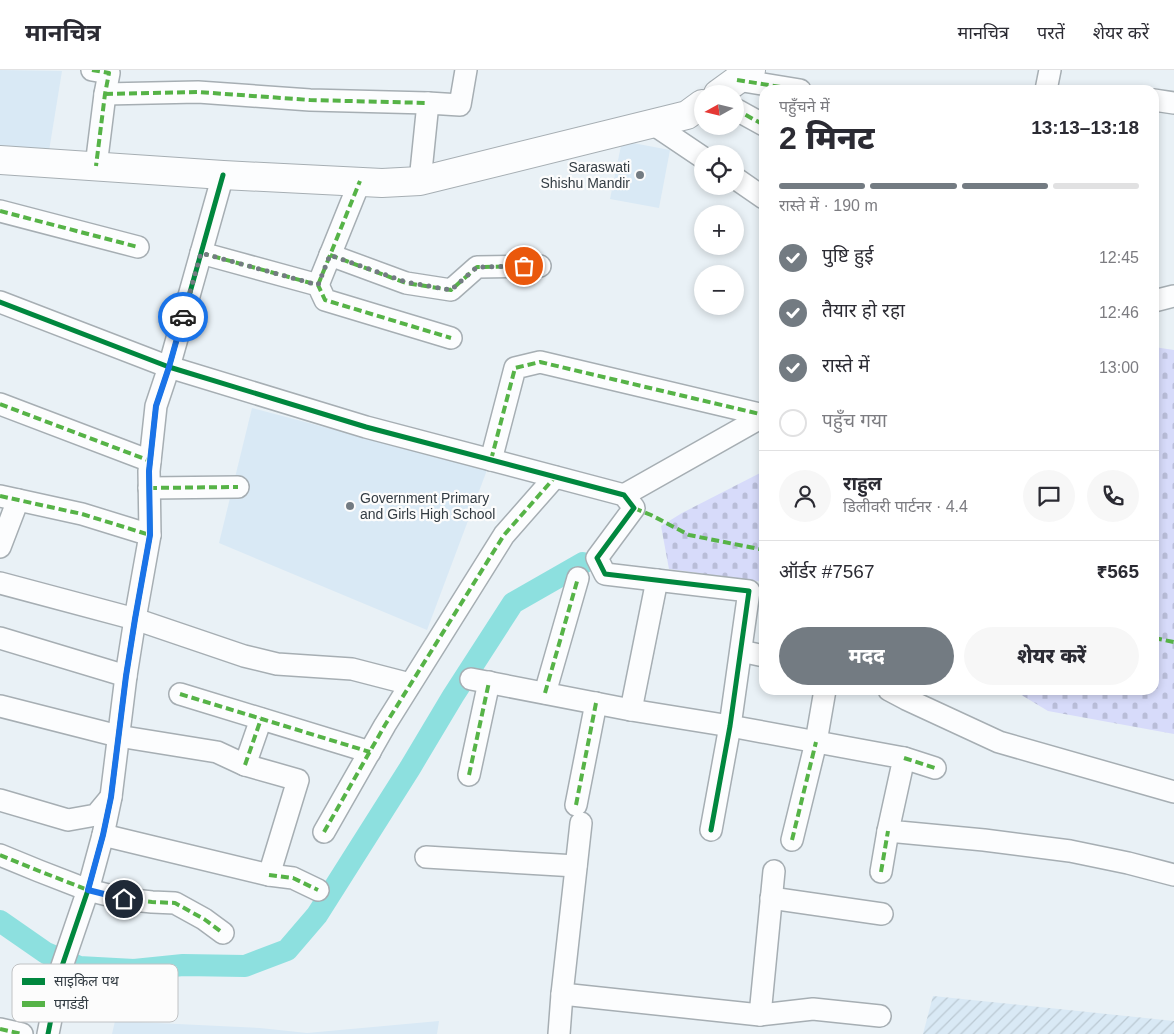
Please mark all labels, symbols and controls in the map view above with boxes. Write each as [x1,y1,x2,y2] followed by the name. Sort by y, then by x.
[25,19,101,46] text: मानचित्र
[957,23,1009,43] text: मानचित्र
[1037,23,1065,43] text: परतें
[1093,23,1149,43] text: शेयर करें
[694,85,744,135] north arrow
[694,85,744,315] map controls
[779,98,830,115] text: पहुँचने में
[1031,117,1139,138] text: 13:13–13:18
[779,120,875,156] text: 2 मिनट
[694,145,744,195] button: locate
[541,159,630,191] place label: Saraswati Shishu Mandir
[634,169,646,181] marker: Saraswati Shishu Mandir
[779,197,878,214] text: रास्ते में · 190 m
[694,205,744,255] button: +
[779,244,807,272] icon: check
[503,245,545,287] pin
[822,245,874,266] text: पुष्टि हुई
[1099,249,1139,266] text: 12:45
[510,252,538,280] icon: bag
[694,265,744,315] button: −
[158,292,208,342] courier
[779,299,807,327] icon: check
[822,300,905,321] text: तैयार हो रहा
[169,303,197,331] icon: car
[1099,304,1139,321] text: 12:46
[779,354,807,382] icon: check
[822,355,870,376] text: रास्ते में
[1099,359,1139,376] text: 13:00
[822,410,887,431] text: पहुँच गया
[779,470,831,522] button: person
[1023,470,1075,522] button: chat
[1087,470,1139,522] button: phone
[843,473,882,494] text: राहुल
[360,490,495,522] place label: Government Primary and Girls High School
[843,498,968,515] text: डिलीवरी पार्टनर · 4.4
[344,500,356,512] marker: Government Primary and Girls High School
[779,561,875,582] text: ऑर्डर #7567
[1096,561,1139,582] text: ₹565
[779,627,954,685] button: मदद
[964,627,1139,685] button: शेयर करें
[103,878,145,920] pin
[110,885,138,913] icon: home
[12,964,178,1022] legend
[54,973,120,989] text: साइकिल पथ
[54,996,89,1012] text: पगडंडी

